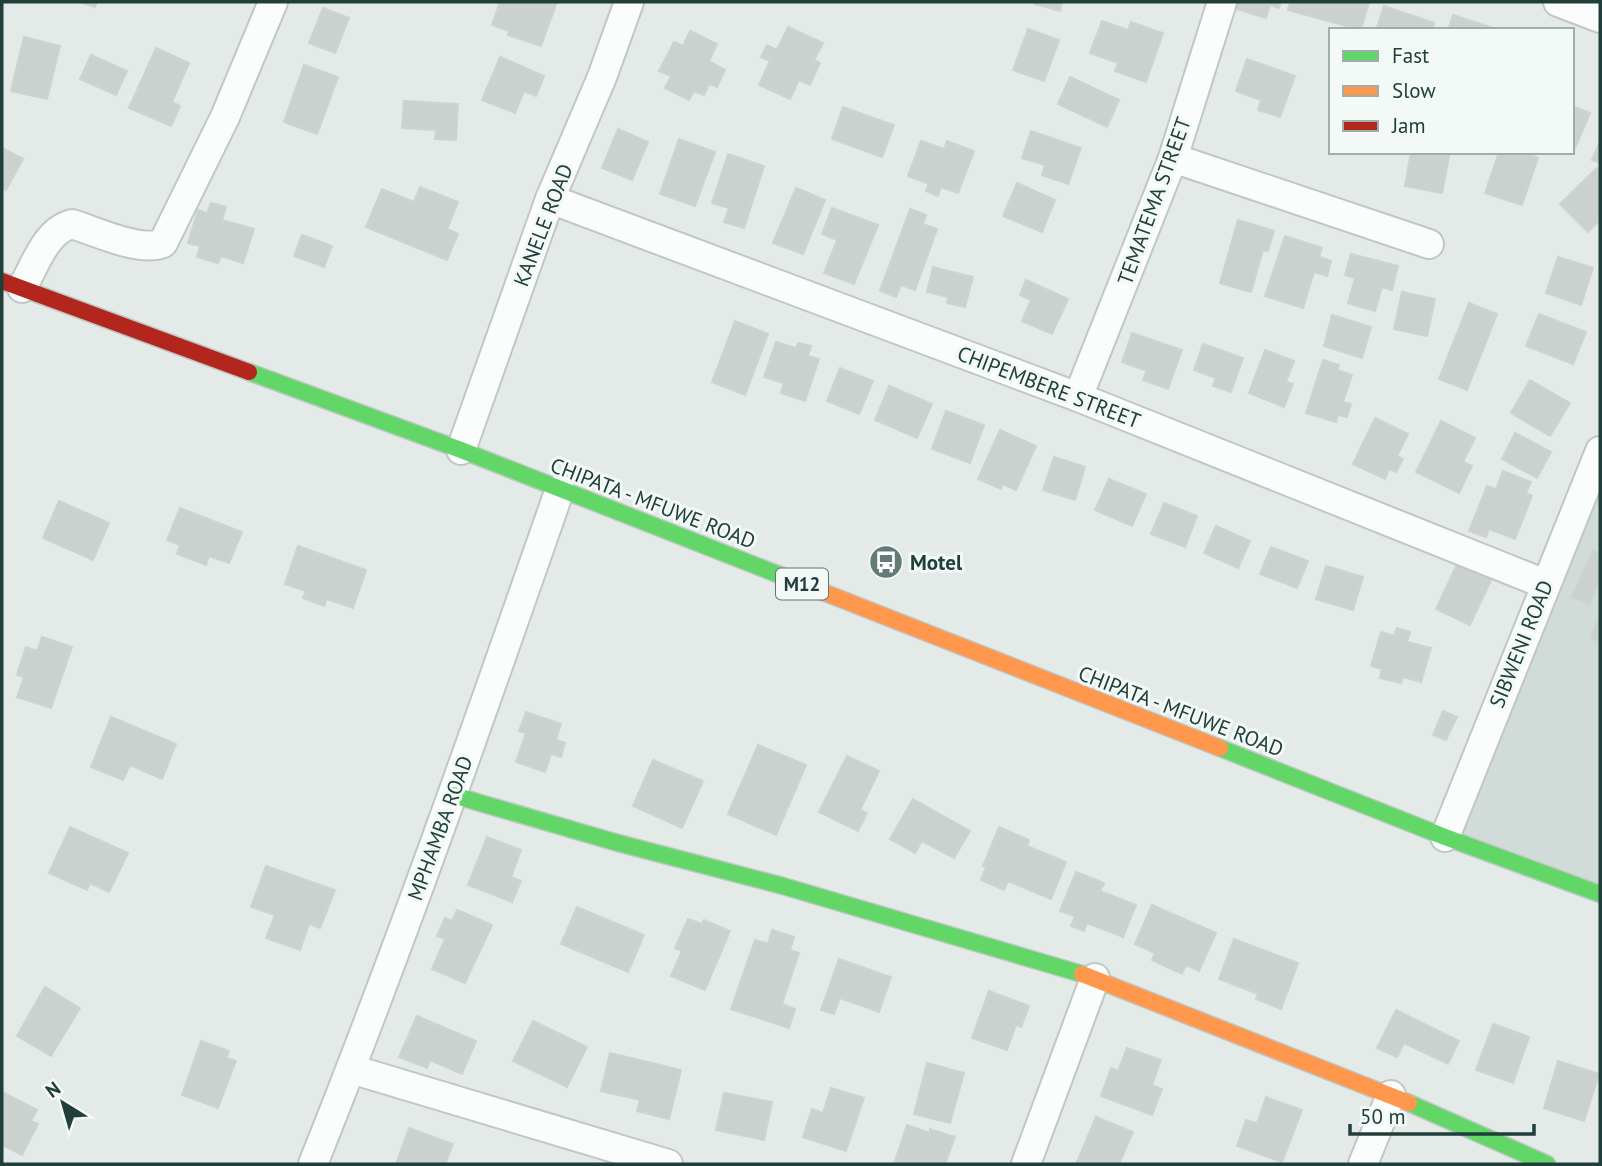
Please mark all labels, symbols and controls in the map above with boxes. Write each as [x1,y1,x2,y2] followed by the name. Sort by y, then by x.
[1329,28,1574,154] legend
[1392,42,1429,69] text: Fast
[1392,77,1436,104] text: Slow
[1391,112,1426,139] text: Jam
[1111,113,1197,289] street label: TEMATEMA STREET
[507,160,579,290] street label: KANELE ROAD
[954,340,1145,435] street label: CHIPEMBERE STREET
[547,451,759,555] street label: CHIPATA - MFUWE ROAD
[867,543,905,581] bus stop icon: Motel
[910,549,963,576] place label: Motel
[776,568,828,600] road number: M12
[1483,576,1559,712] street label: SIBWENI ROAD
[1075,659,1287,763] street label: CHIPATA - MFUWE ROAD
[401,752,479,904] street label: MPHAMBA ROAD
[28,1068,98,1138] north arrow
[41,1076,65,1103] text: N
[1350,1092,1534,1136] scale bar
[1360,1103,1406,1130] text: 50 m

